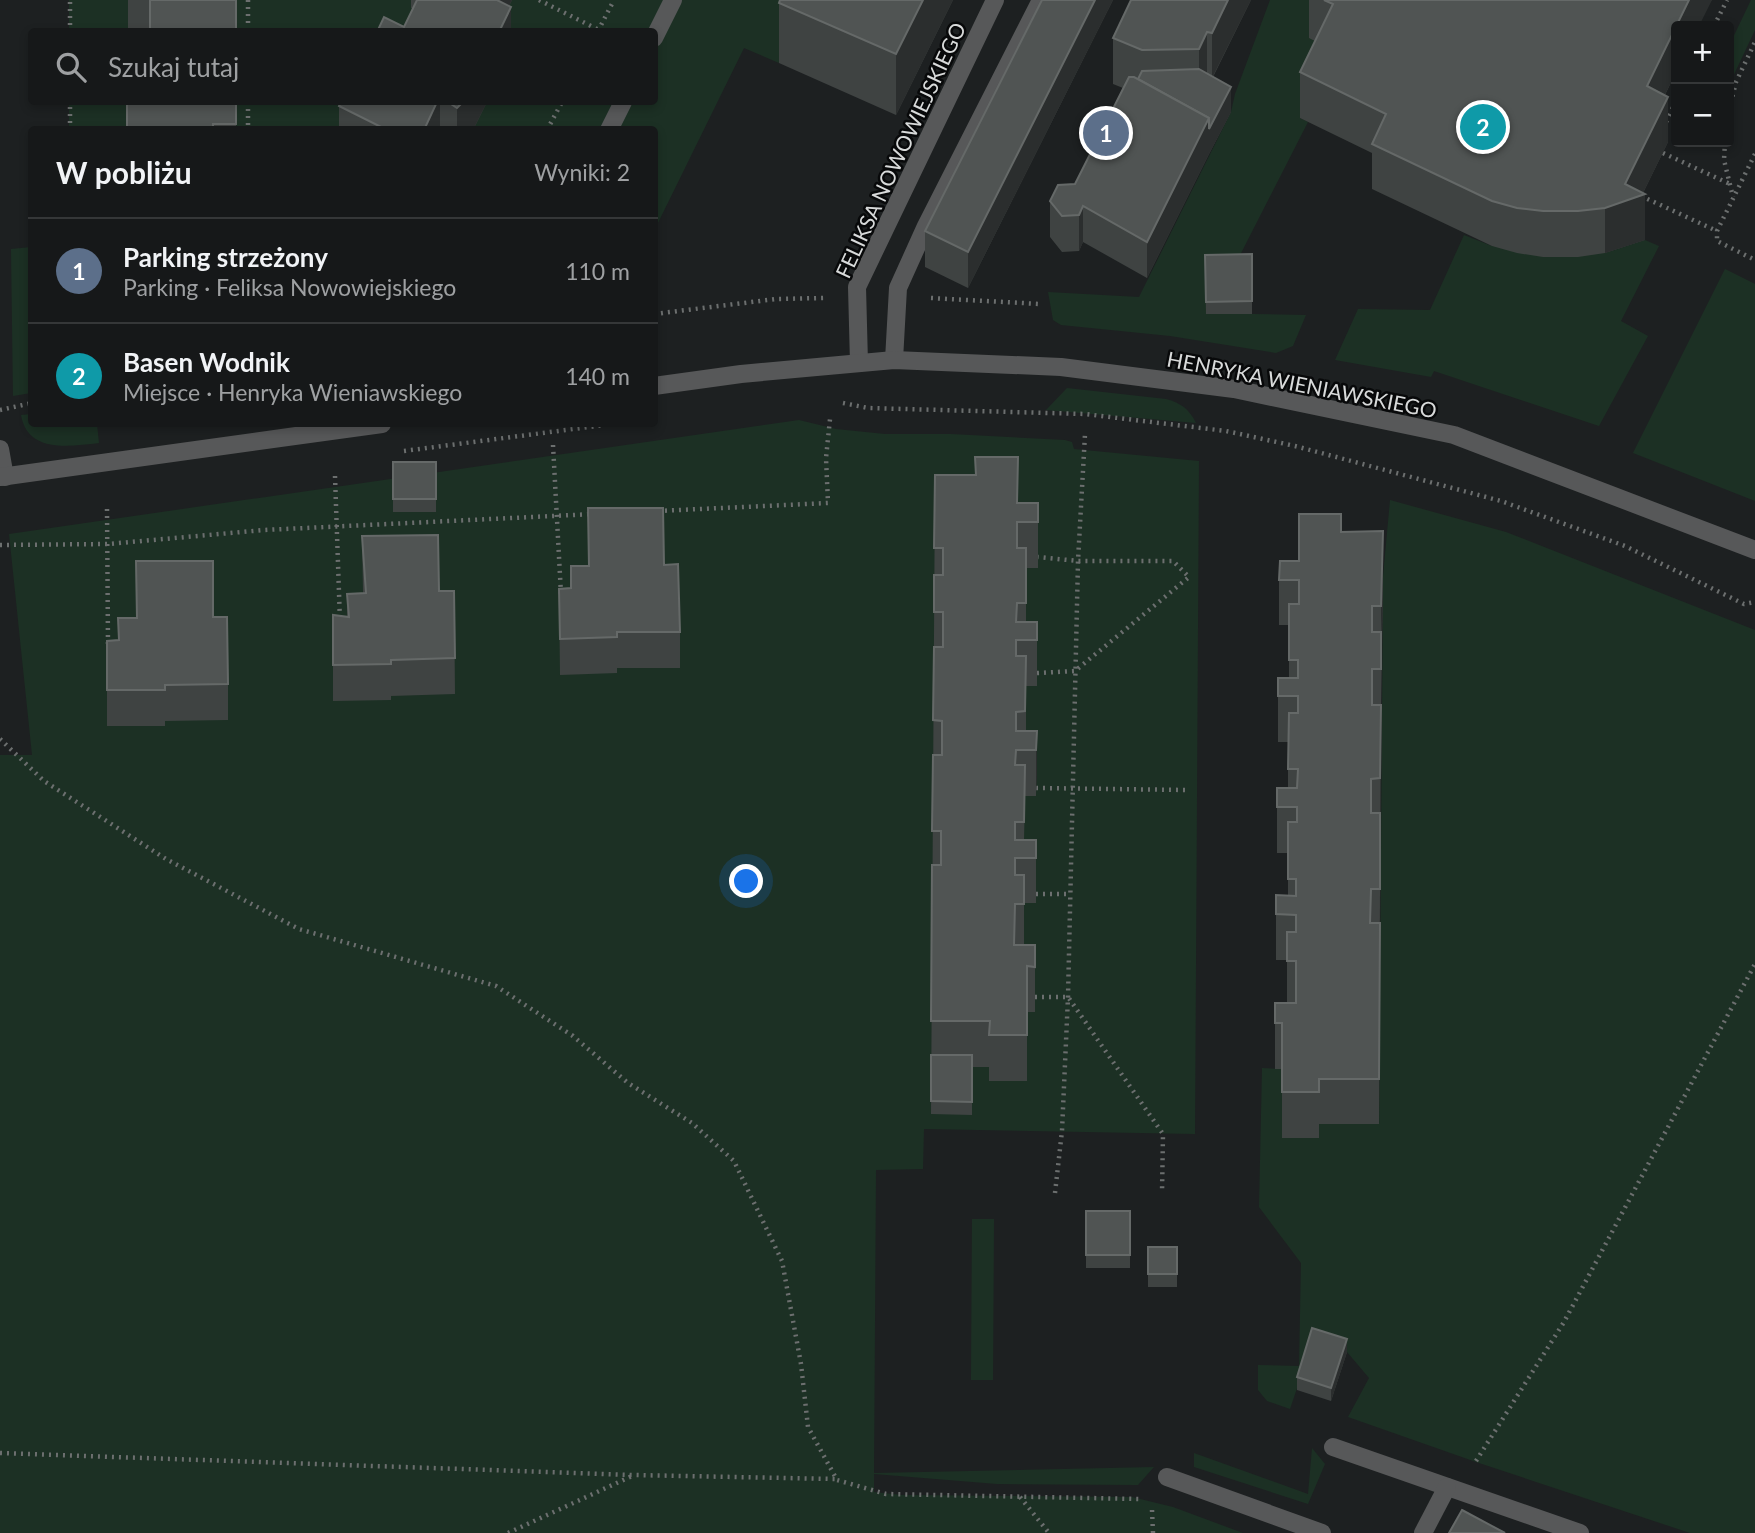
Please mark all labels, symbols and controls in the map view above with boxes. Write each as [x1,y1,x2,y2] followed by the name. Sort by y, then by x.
[830,18,970,282] street label: FELIKSA NOWOWIEJSKIEGO
[1671,21,1734,147] map controls
[1671,21,1734,84] button: +
[28,28,658,105] search box
[52,48,90,86] icon: search
[108,51,239,83] text: Szukaj tutaj
[1671,84,1734,147] button: −
[1460,101,1506,153] pin: 2
[1083,107,1129,159] pin: 1
[56,154,192,190] text: W pobliżu
[534,158,630,186] text: Wyniki: 2
[123,241,328,273] text: Parking strzeżony
[72,257,86,285] text: 1
[565,257,630,285] text: 110 m
[123,273,456,301] text: Parking · Feliksa Nowowiejskiego
[123,346,290,378] text: Basen Wodnik
[1165,346,1439,422] street label: HENRYKA WIENIAWSKIEGO
[72,362,86,390] text: 2
[565,362,630,390] text: 140 m
[123,378,462,406] text: Miejsce · Henryka Wieniawskiego
[729,864,763,898] your location

